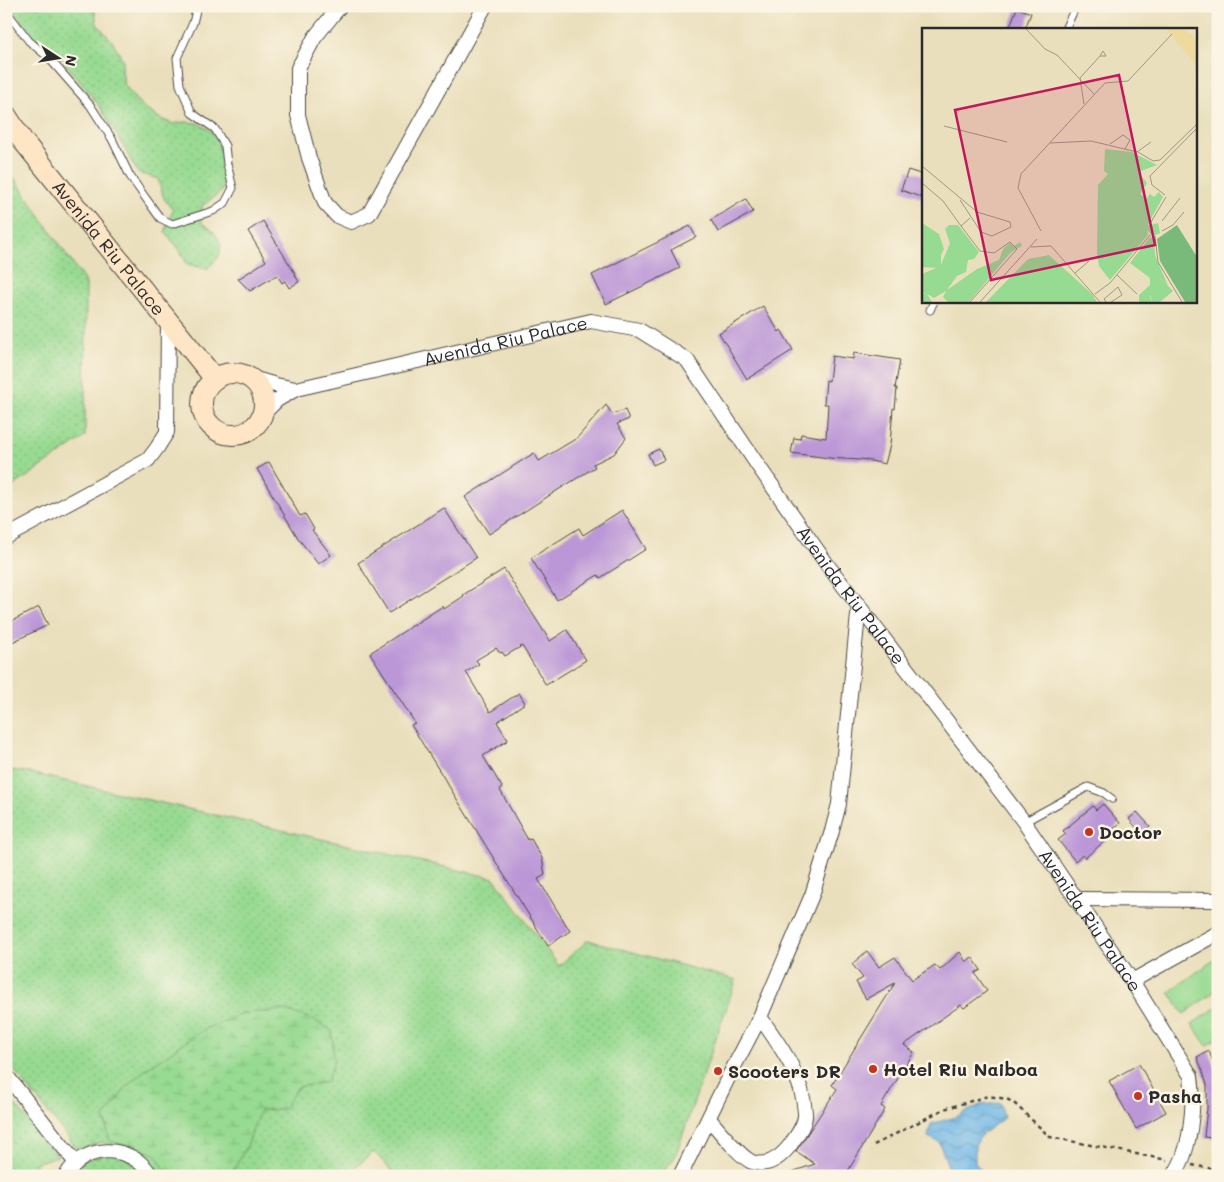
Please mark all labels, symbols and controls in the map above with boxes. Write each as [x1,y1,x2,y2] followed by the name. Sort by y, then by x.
[922,28,1196,302] inset map
[32,32,82,82] north arrow
[61,54,82,68] text: N
[47,175,171,320] street label: Avenida Riu Palace
[421,310,590,371] street label: Avenida Riu Palace
[792,521,911,669] street label: Avenida Riu Palace
[1099,820,1162,844] place label: Doctor
[1083,826,1095,838] marker: Doctor
[1034,844,1148,996] street label: Avenida Riu Palace
[883,1057,1038,1081] place label: Hotel Riu Naiboa
[728,1059,841,1083] place label: Scooters DR
[867,1063,879,1075] marker: Hotel Riu Naiboa
[712,1065,724,1077] marker: Scooters DR
[1148,1084,1202,1108] place label: Pasha
[1132,1090,1144,1102] marker: Pasha

